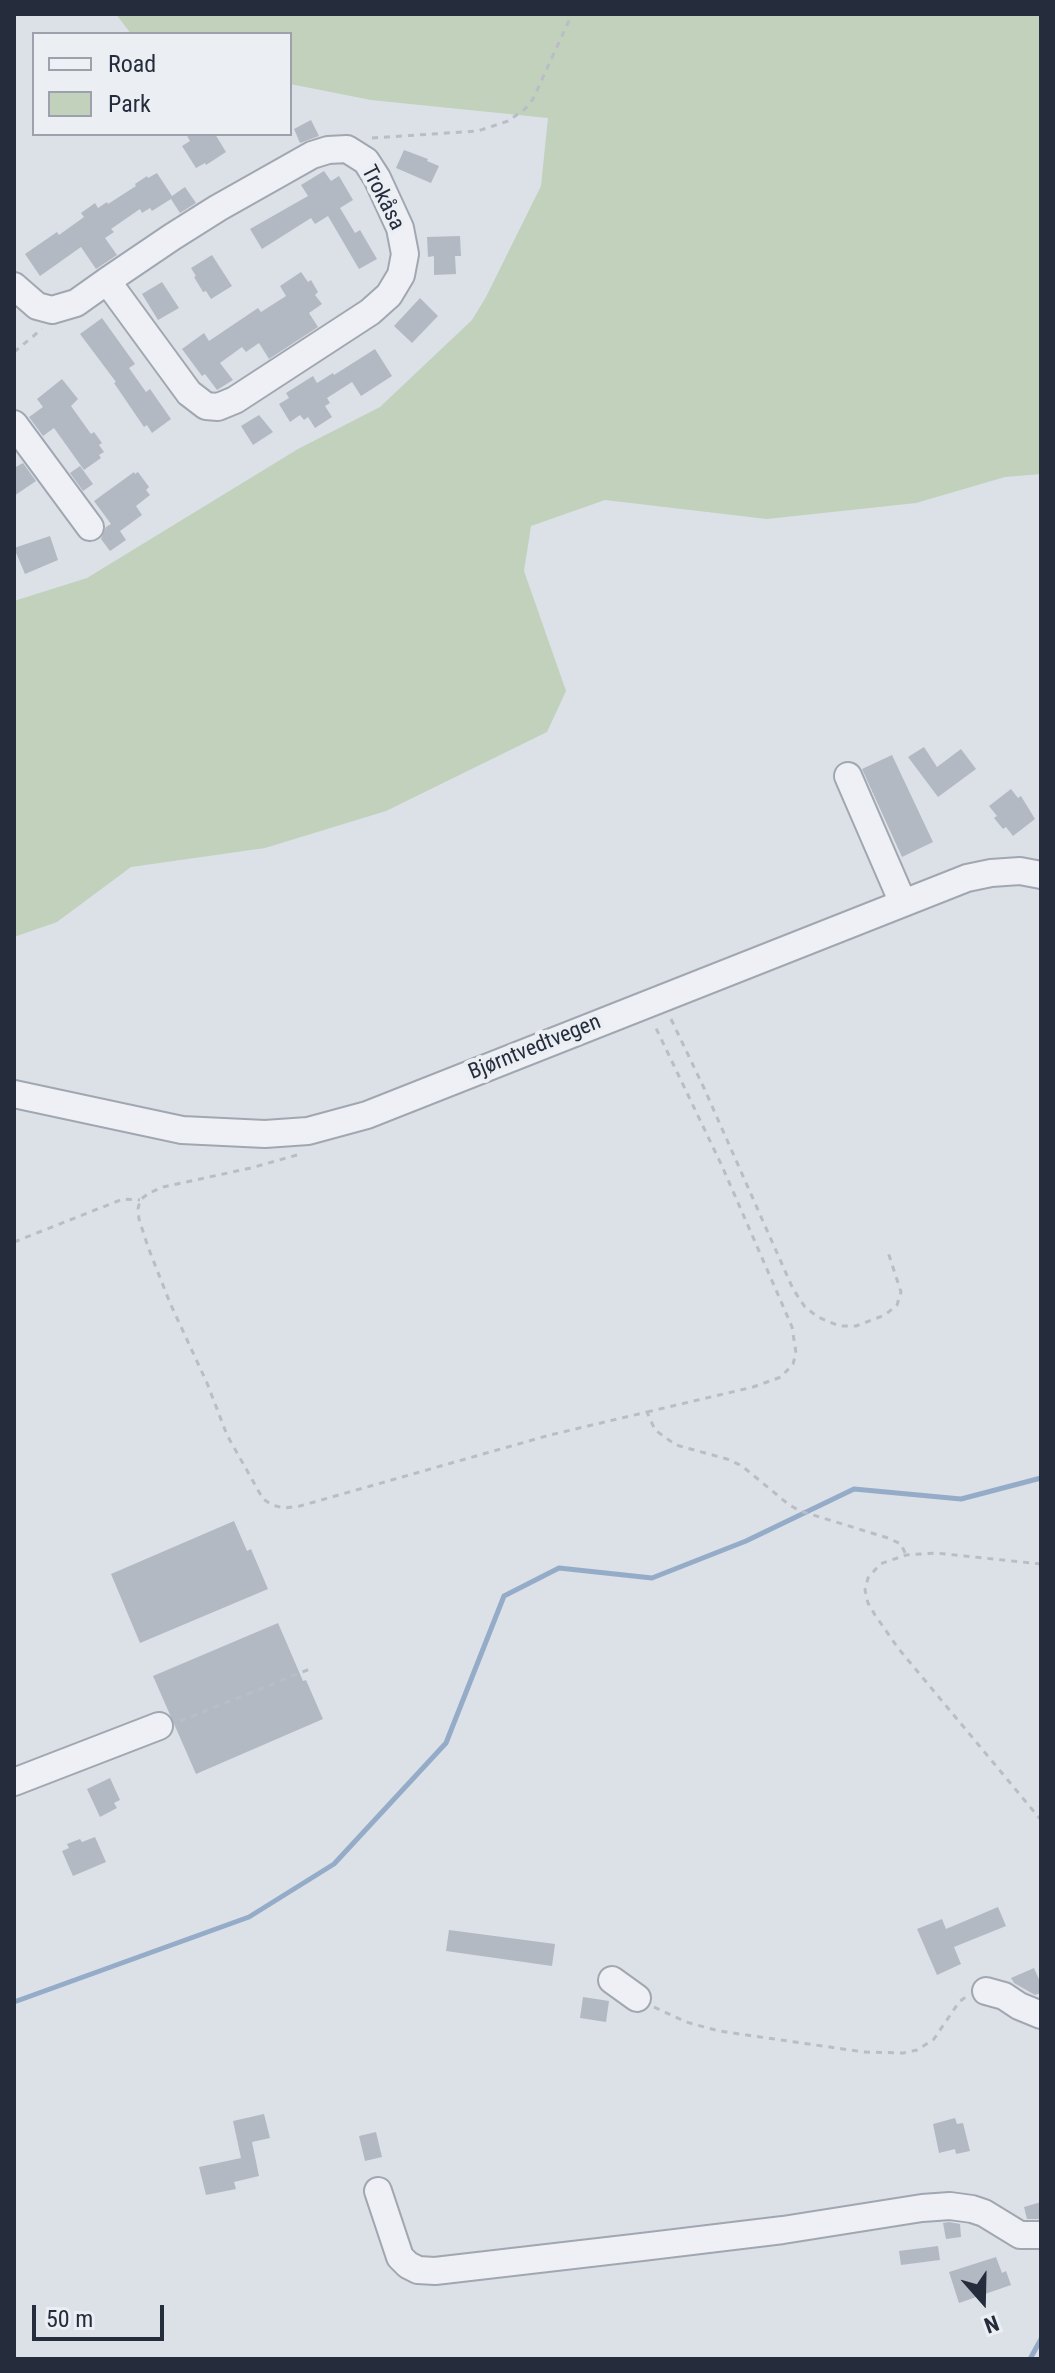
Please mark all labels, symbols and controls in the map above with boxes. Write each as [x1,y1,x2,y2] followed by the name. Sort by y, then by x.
[32,32,292,136] legend
[108,50,156,78] text: Road
[108,90,151,118] text: Park
[355,161,409,235] street label: Trokåsa
[465,1010,605,1086] street label: Bjørntvedtvegen
[943,2261,1023,2341] north arrow
[36,2289,168,2339] scale bar
[46,2305,93,2333] text: 50 m
[981,2310,1002,2338] text: N

